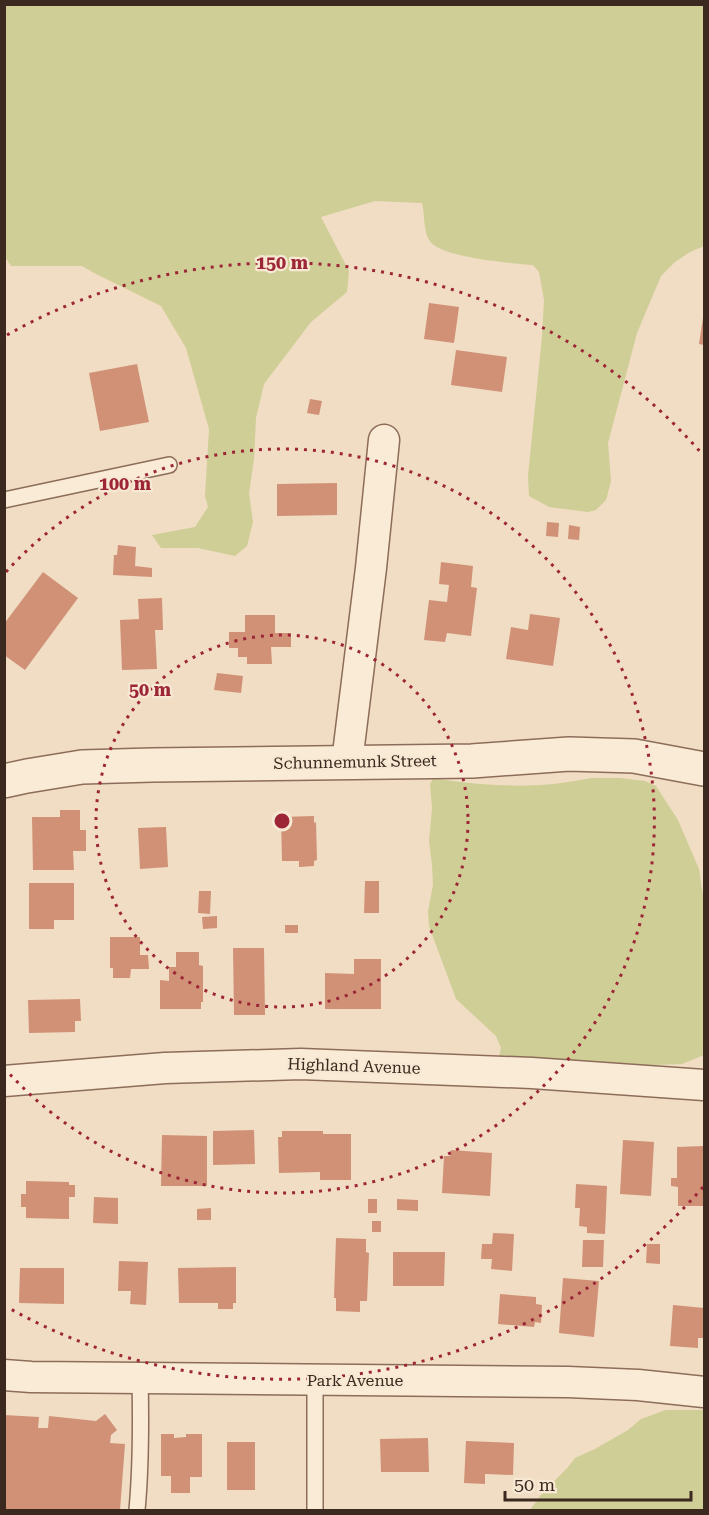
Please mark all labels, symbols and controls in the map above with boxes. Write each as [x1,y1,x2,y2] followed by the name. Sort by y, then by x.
[256,252,309,273] text: 150 m
[99,473,152,494] text: 100 m
[129,679,172,700] text: 50 m
[273,751,437,773] street label: Schunnemunk Street
[272,811,292,831] centre of rings
[287,1054,421,1078] street label: Highland Avenue
[307,1371,404,1390] street label: Park Avenue
[505,1464,691,1502] scale bar
[514,1474,555,1495] text: 50 m

